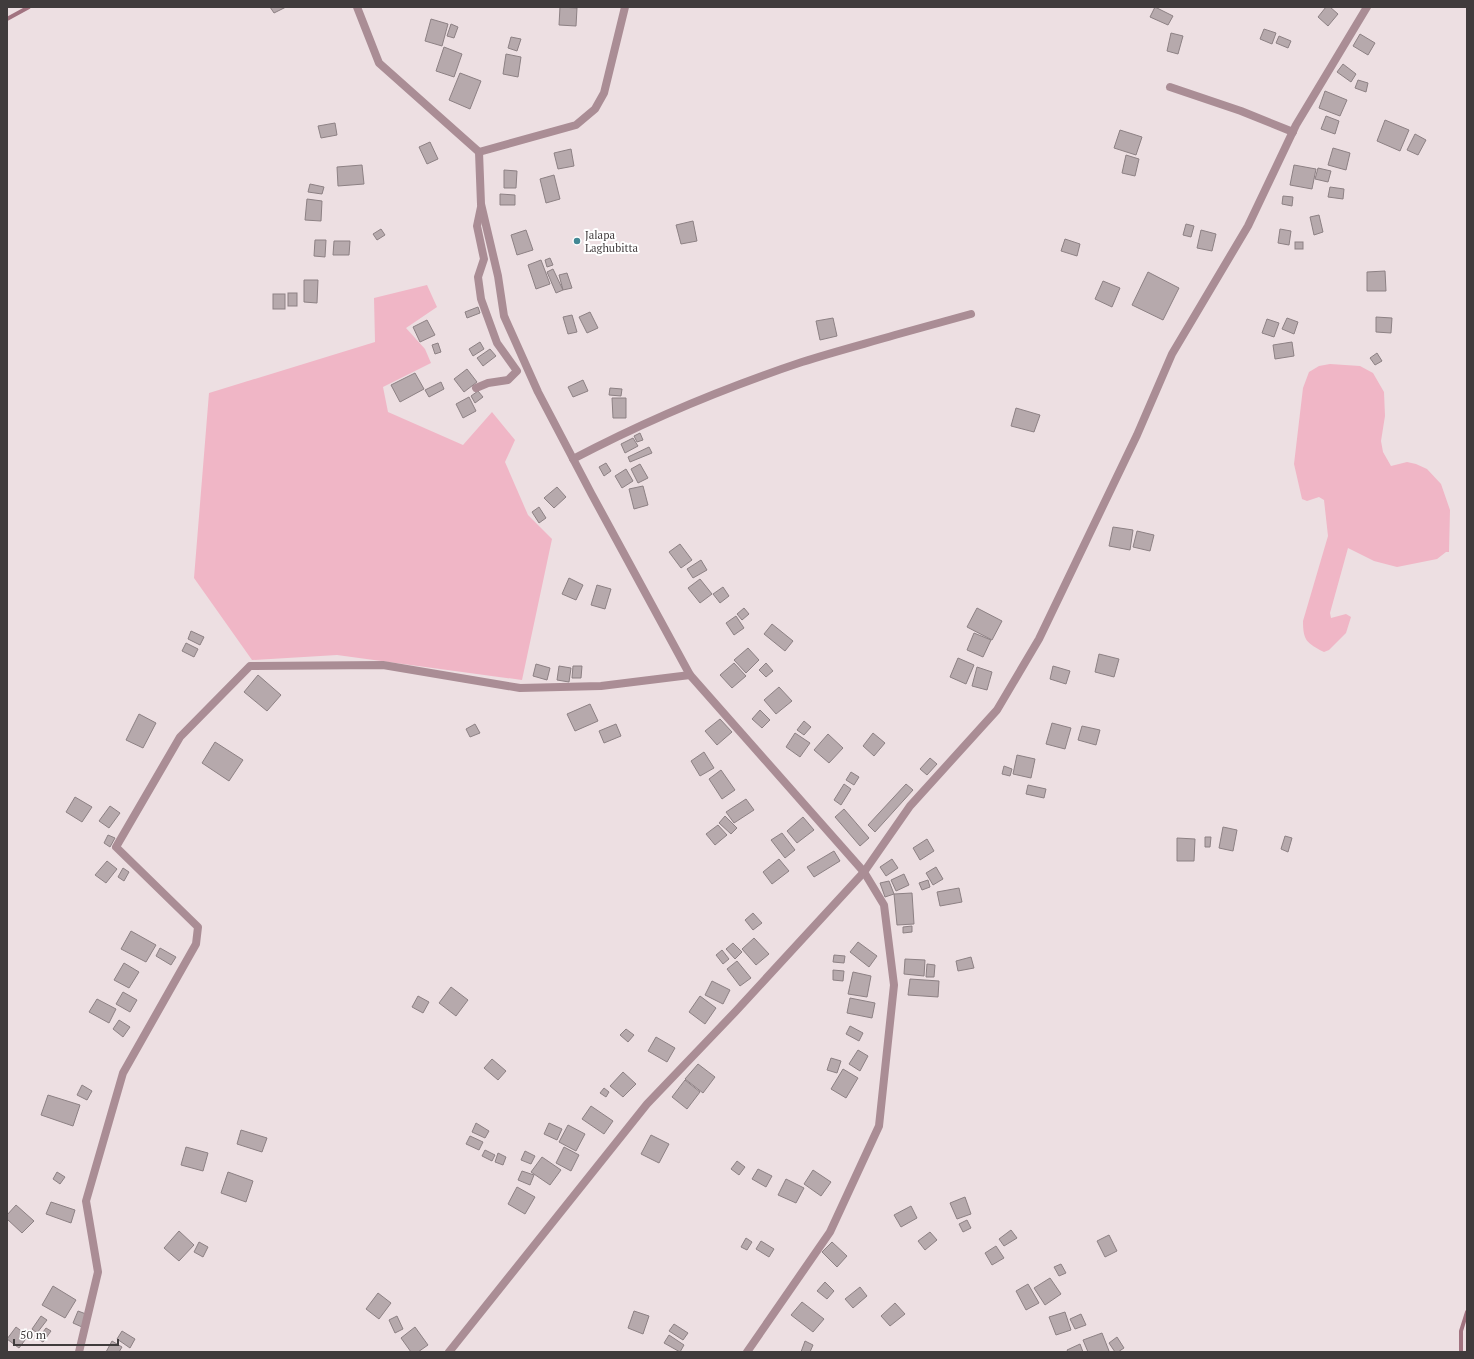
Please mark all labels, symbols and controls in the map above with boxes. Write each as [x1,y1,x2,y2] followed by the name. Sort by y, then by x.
[585,228,639,255] place label: Jalapa Laghubitta
[572,236,582,246] marker: Jalapa Laghubitta
[14,1321,118,1347] scale bar
[20,1327,47,1342] text: 50 m

